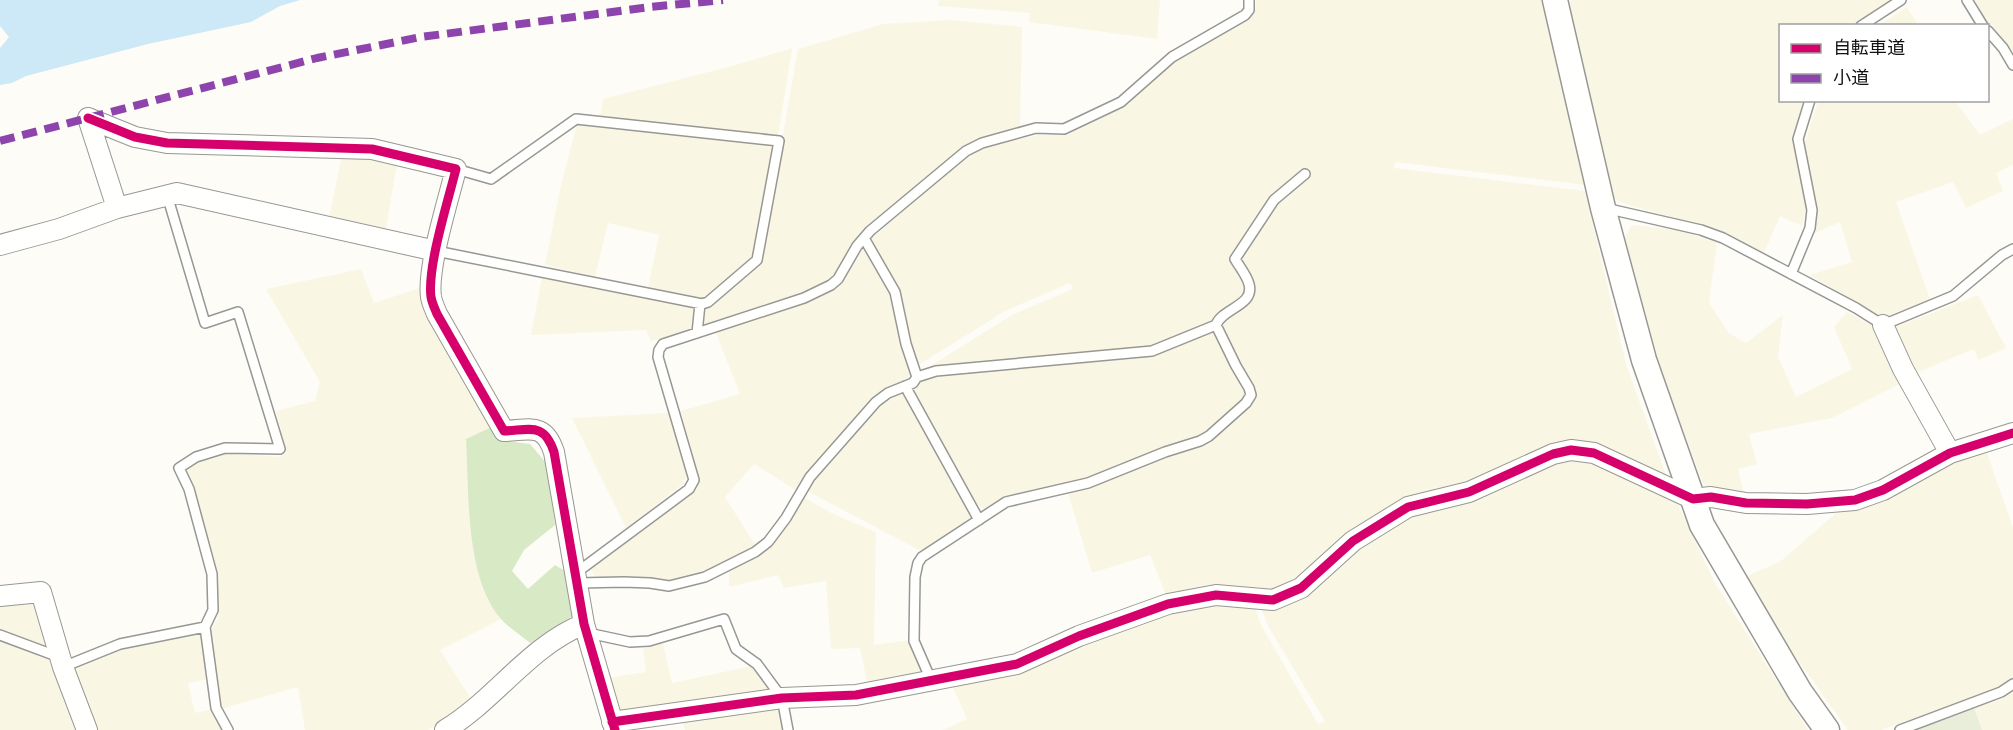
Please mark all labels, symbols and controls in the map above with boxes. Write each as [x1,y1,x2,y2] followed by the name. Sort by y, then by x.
[1779,24,1989,102] legend
[1833,35,1905,59] text: 自転車道
[1833,65,1869,89] text: 小道

